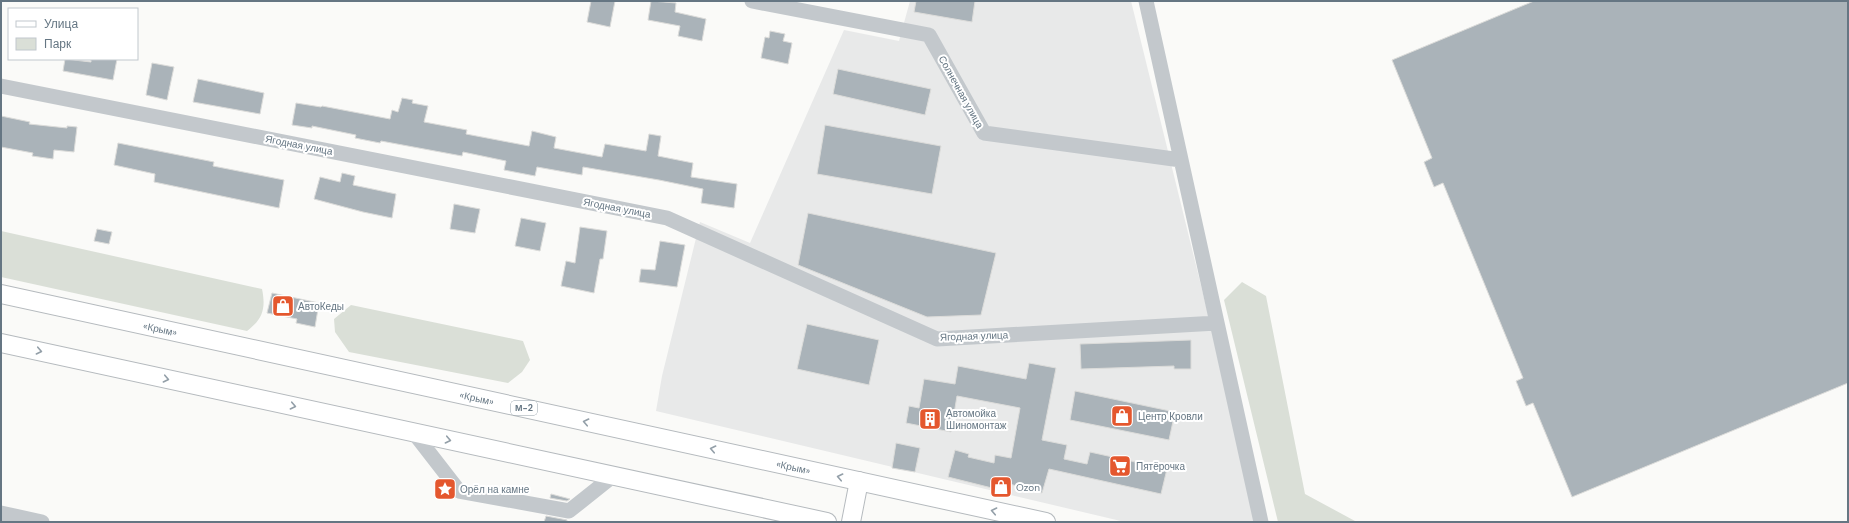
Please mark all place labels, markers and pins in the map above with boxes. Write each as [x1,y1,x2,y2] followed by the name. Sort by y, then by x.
[270,293,296,319] shop icon: АвтоКеды
[298,300,344,313] place label: АвтоКеды
[1109,403,1135,429] shop icon: Центр Кровли
[917,406,943,432] building icon: Автомойка Шиномонтаж
[946,407,1007,432] place label: Автомойка Шиномонтаж
[1138,410,1203,423] place label: Центр Кровли
[1107,453,1133,479] supermarket icon: Пятёрочка
[1136,460,1185,473] place label: Пятёрочка
[988,474,1014,500] shop icon: Ozon
[432,476,458,502] place icon: Орёл на камне
[1016,481,1040,494] place label: Ozon
[460,483,530,496] place label: Орёл на камне

